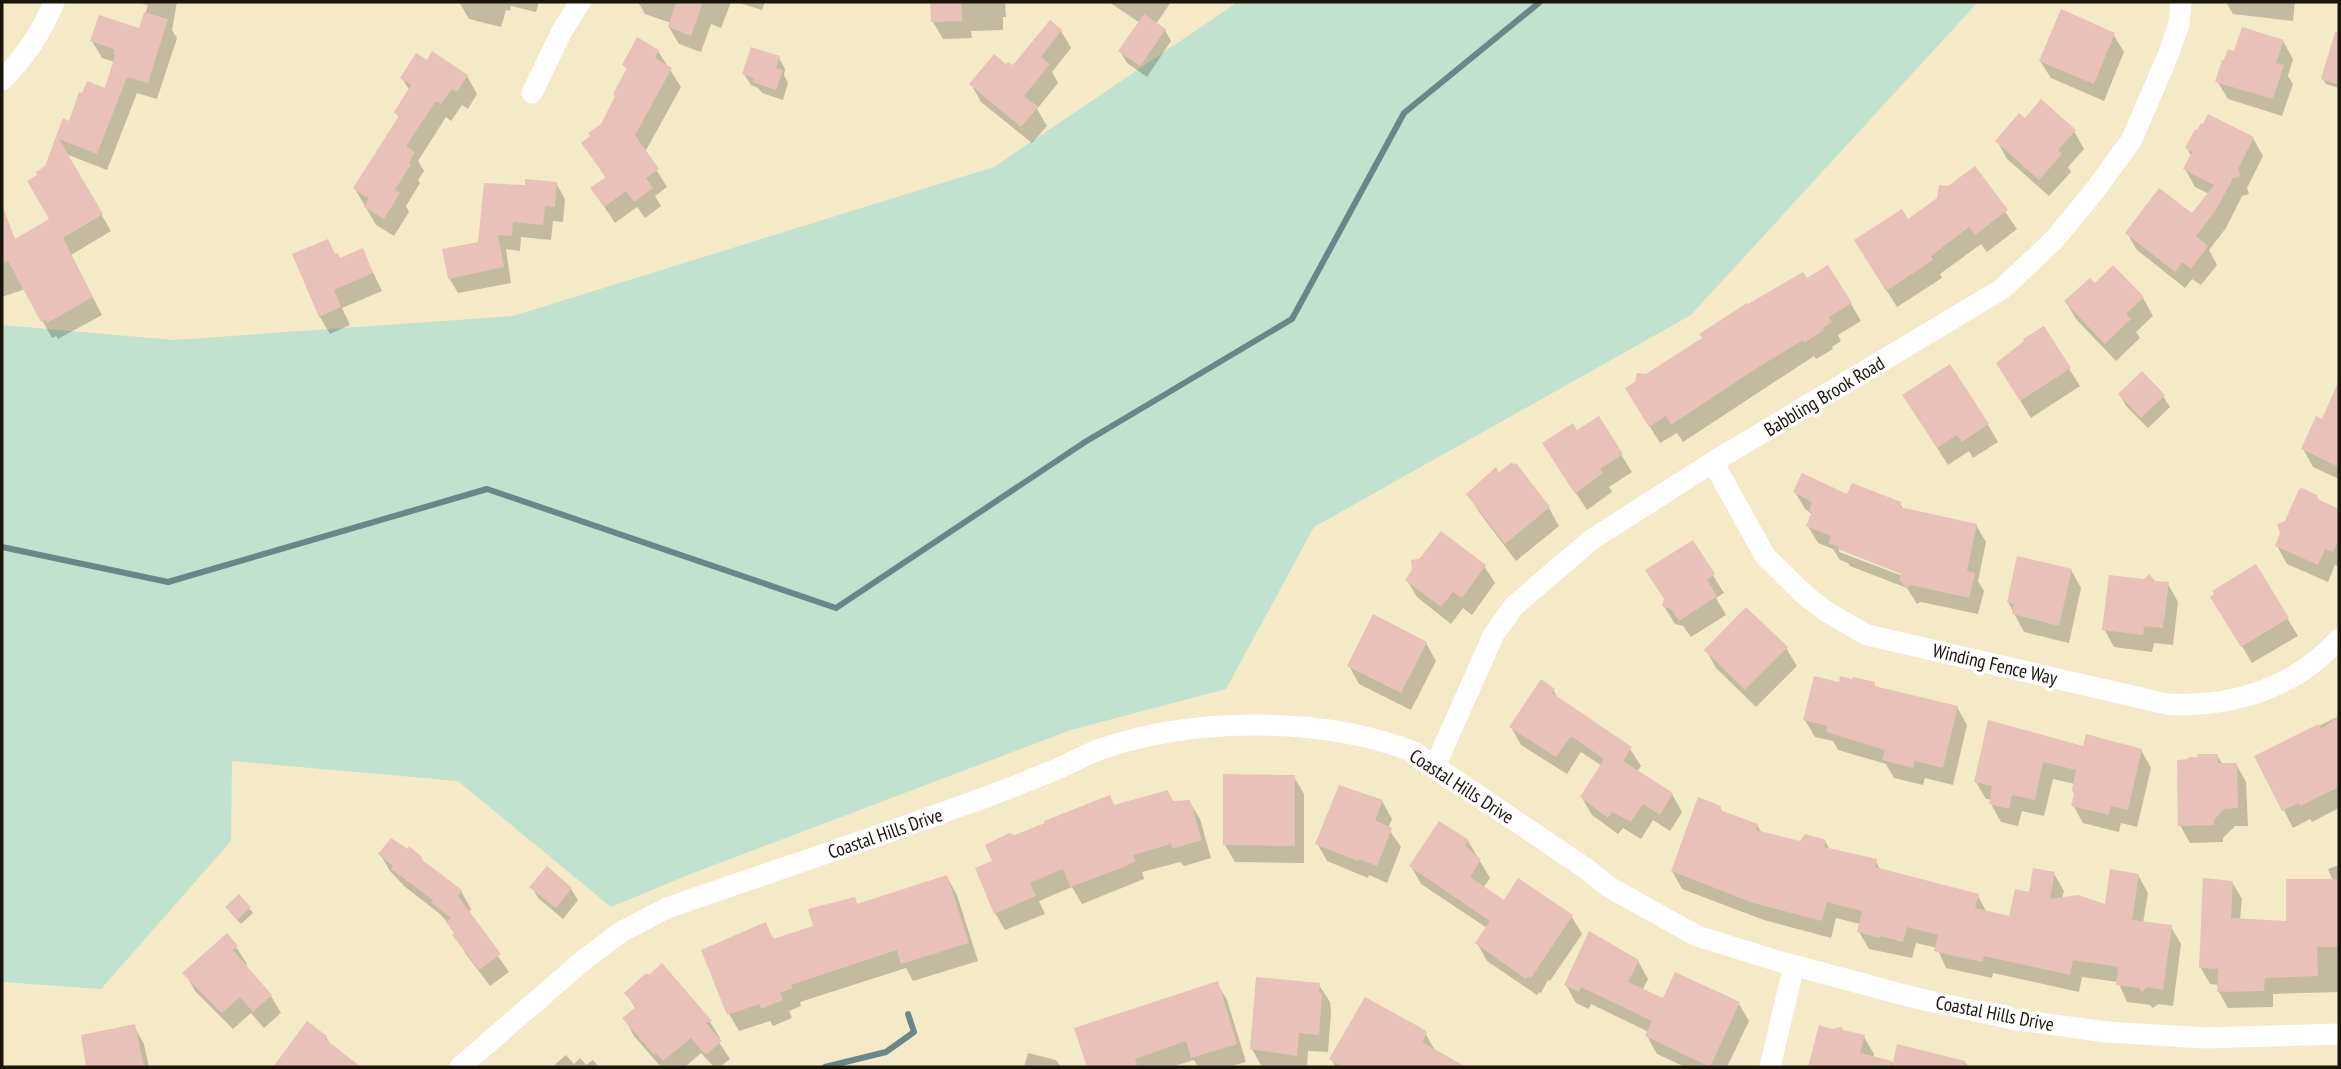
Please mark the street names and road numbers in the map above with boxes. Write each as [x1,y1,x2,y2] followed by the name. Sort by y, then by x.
[1759,351,1889,441] street label: Babbling Brook Road
[1930,638,2060,690] street label: Winding Fence Way
[1405,743,1519,829] street label: Coastal Hills Drive
[824,802,946,864] street label: Coastal Hills Drive
[1934,990,2056,1036] street label: Coastal Hills Drive

